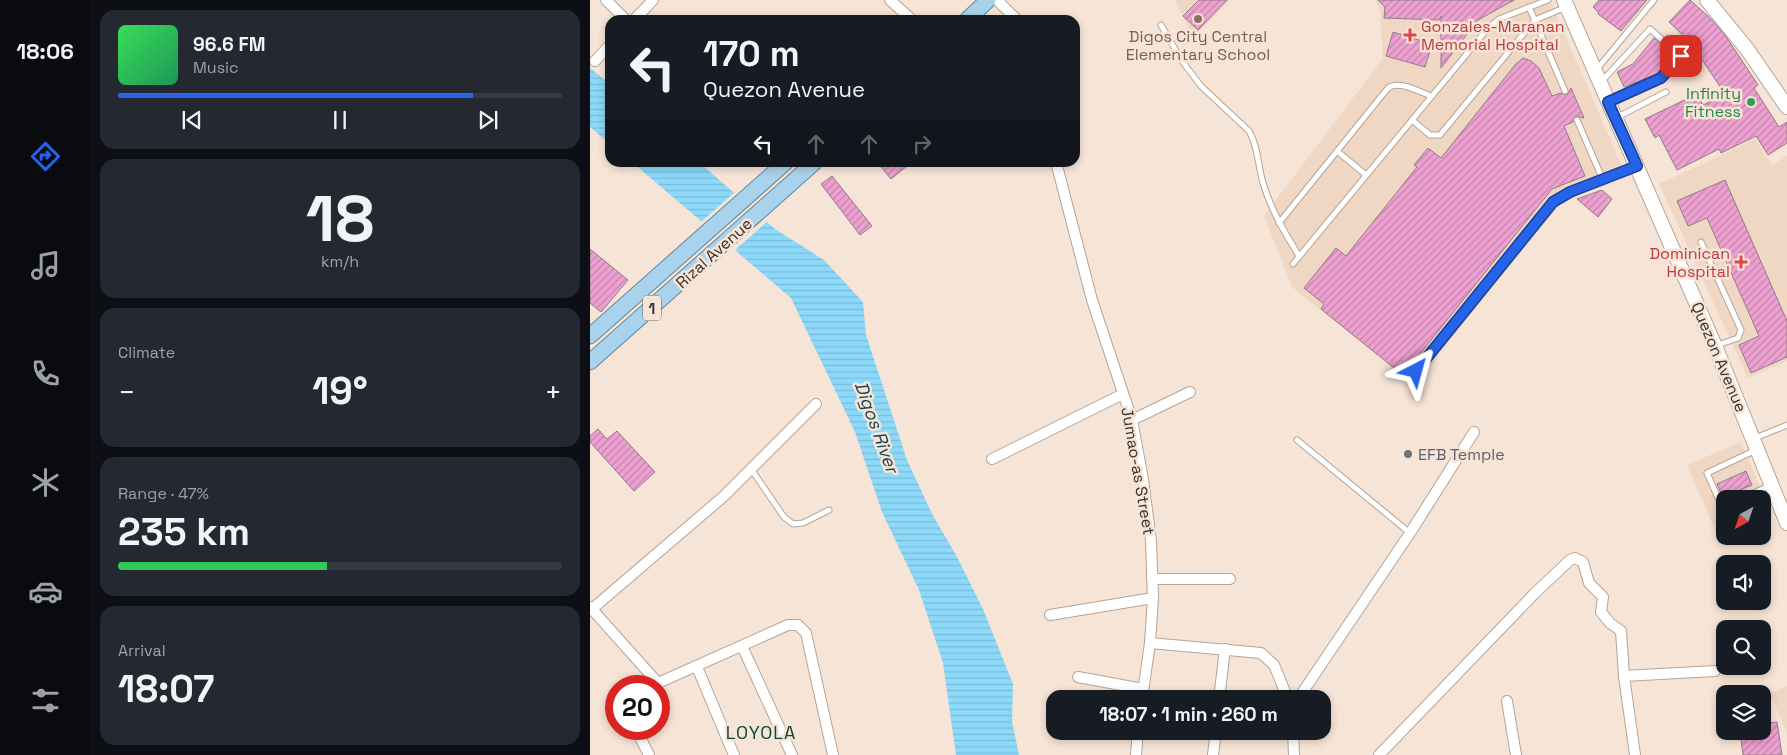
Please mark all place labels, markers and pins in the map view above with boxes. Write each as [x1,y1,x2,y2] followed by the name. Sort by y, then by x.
[1192,13,1204,25] marker: Digos City Central Elementary School
[1421,16,1565,55] place label: Gonzales-Maranan Memorial Hospital
[1126,26,1270,65] place label: Digos City Central Elementary School
[1403,28,1417,42] marker: Gonzales-Maranan Memorial Hospital
[1660,35,1702,77] pin
[1685,83,1741,122] place label: Infinity Fitness
[1745,96,1757,108] marker: Infinity Fitness
[1650,243,1730,282] place label: Dominican Hospital
[1734,255,1748,269] marker: Dominican Hospital
[1418,444,1505,465] place label: EFB Temple
[1402,448,1414,460] marker: EFB Temple

